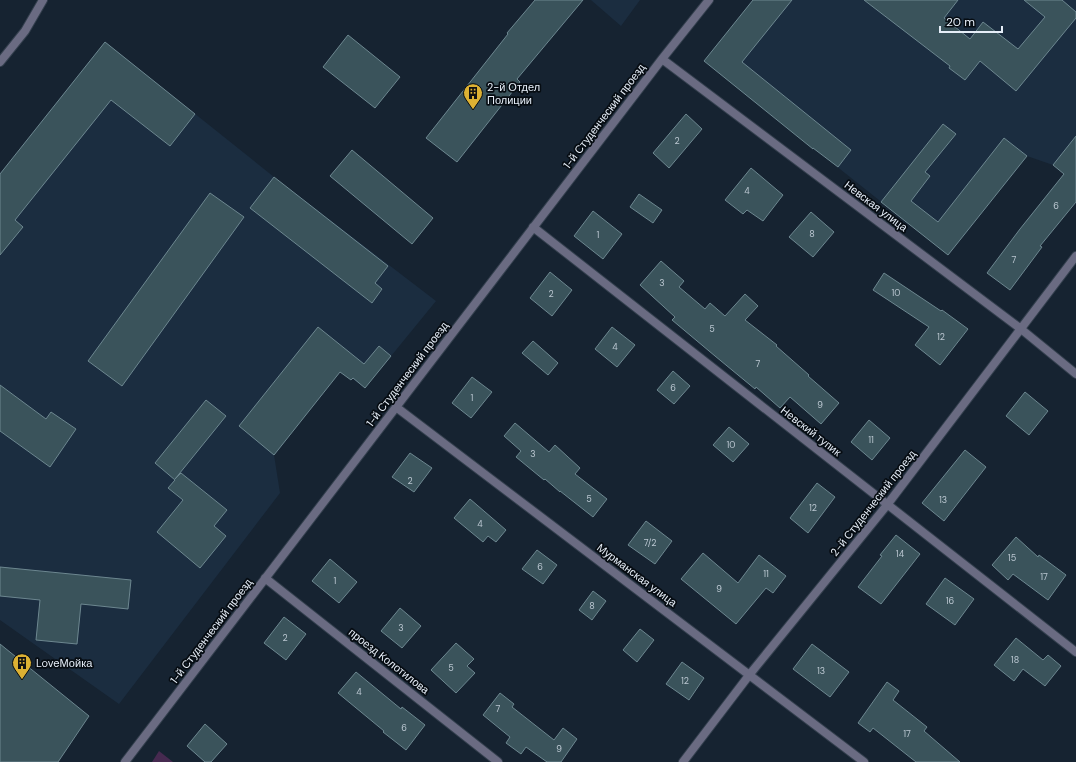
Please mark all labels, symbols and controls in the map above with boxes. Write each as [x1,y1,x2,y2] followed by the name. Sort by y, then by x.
[940,8,1002,34] scale bar
[946,14,975,30] text: 20 m
[560,60,648,171] street label: 1-й Студенческий проезд
[487,80,540,107] place label: 2-й Отдел Полиции
[462,82,484,110] building icon: 2-й Отдел Полиции
[674,135,680,147] house number: 2
[842,178,911,235] street label: Невская улица
[744,185,750,197] house number: 4
[1053,200,1059,212] house number: 6
[809,228,815,240] house number: 8
[597,229,600,241] house number: 1
[1012,254,1017,266] house number: 7
[659,277,665,289] house number: 3
[892,287,900,299] house number: 10
[548,288,554,300] house number: 2
[363,318,451,429] street label: 1-й Студенческий проезд
[709,323,715,335] house number: 5
[937,331,945,343] house number: 12
[612,341,618,353] house number: 4
[756,358,761,370] house number: 7
[670,382,676,394] house number: 6
[471,392,474,404] house number: 1
[817,399,823,411] house number: 9
[778,403,844,459] street label: Невский тупик
[868,434,874,446] house number: 11
[727,439,735,451] house number: 10
[827,447,919,559] street label: 2-й Студенческий проезд
[530,448,536,460] house number: 3
[407,475,413,487] house number: 2
[586,493,592,505] house number: 5
[939,494,947,506] house number: 13
[809,502,817,514] house number: 12
[477,518,483,530] house number: 4
[644,537,656,549] house number: 7/2
[594,540,680,610] street label: Мурманская улица
[896,548,905,560] house number: 14
[1008,552,1016,564] house number: 15
[537,561,543,573] house number: 6
[763,568,769,580] house number: 11
[1040,571,1048,583] house number: 17
[167,575,255,686] street label: 1-й Студенческий проезд
[334,575,337,587] house number: 1
[716,583,722,595] house number: 9
[946,595,955,607] house number: 16
[589,600,595,612] house number: 8
[398,622,404,634] house number: 3
[346,625,433,697] street label: проезд Колотилова
[282,632,288,644] house number: 2
[11,652,33,680] building icon: LoveМойка
[1011,654,1019,666] house number: 18
[36,656,93,670] place label: LoveМойка
[448,662,454,674] house number: 5
[817,665,825,677] house number: 13
[681,675,689,687] house number: 12
[356,686,362,698] house number: 4
[496,703,501,715] house number: 7
[401,722,407,734] house number: 6
[903,728,911,740] house number: 17
[556,743,562,755] house number: 9

